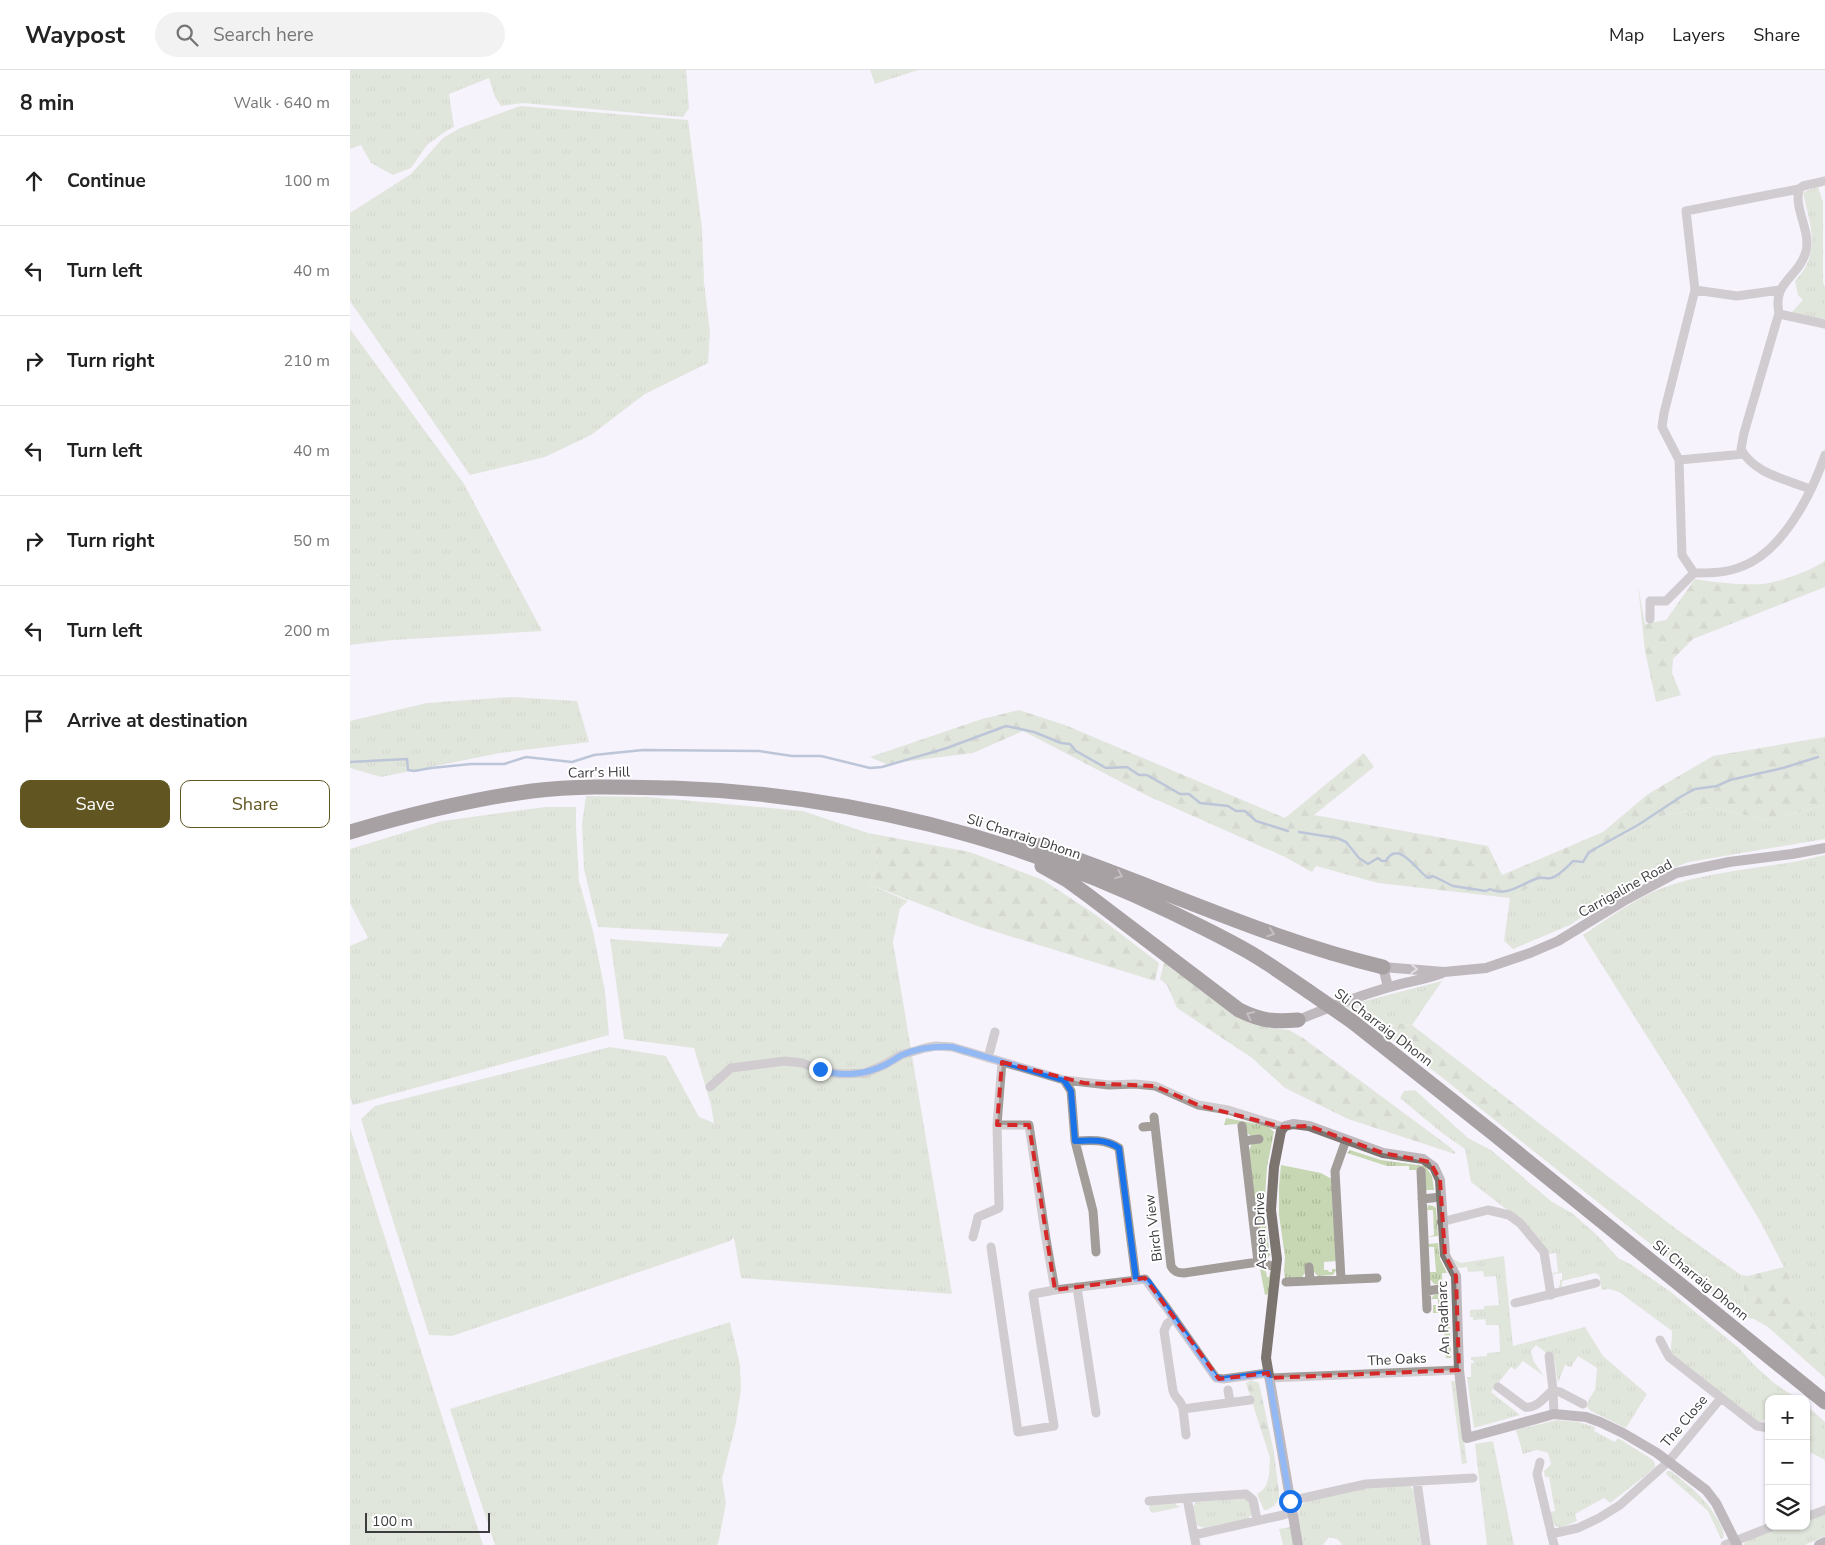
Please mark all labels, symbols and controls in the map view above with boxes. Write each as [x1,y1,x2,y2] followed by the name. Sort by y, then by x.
[155,12,505,57] search box
[25,19,125,51] text: Waypost
[173,21,201,49] icon: search
[213,22,314,48] text: Search here
[1609,23,1644,47] text: Map
[1672,23,1725,47] text: Layers
[1753,23,1800,47] text: Share
[20,89,74,117] text: 8 min
[234,92,330,114] text: Walk · 640 m
[20,167,48,195] icon: ahead
[67,168,146,194] text: Continue
[283,170,330,192] text: 100 m
[20,257,48,285] icon: left
[67,258,142,284] text: Turn left
[293,260,330,282] text: 40 m
[20,347,48,375] icon: right
[67,348,154,374] text: Turn right
[283,350,330,372] text: 210 m
[20,437,48,465] icon: left
[67,438,142,464] text: Turn left
[293,440,330,462] text: 40 m
[20,527,48,555] icon: right
[67,528,154,554] text: Turn right
[293,530,330,552] text: 50 m
[20,617,48,645] icon: left
[67,618,142,644] text: Turn left
[283,620,330,642] text: 200 m
[20,707,48,735] icon: arrive
[67,708,248,734] text: Arrive at destination
[568,762,631,783] street label: Carr's Hill
[20,780,170,828] button: Save
[180,780,330,828] button: Share
[964,809,1083,864] street label: Sli Charraig Dhonn
[1575,855,1676,922] street label: Carrigaline Road
[1114,869,1123,879] one-way arrow
[1266,927,1274,937] one-way arrow
[1410,964,1418,975] one-way arrow
[1331,984,1437,1071] street label: Sli Charraig Dhonn
[1246,1011,1255,1022] one-way arrow
[809,1058,832,1081] route end
[1250,1192,1271,1270] street label: Aspen Drive
[1140,1193,1167,1263] street label: Birch View
[1649,1236,1753,1325] street label: Sli Charraig Dhonn
[1433,1280,1454,1355] street label: An Radharc
[1367,1348,1427,1371] street label: The Oaks
[1657,1391,1712,1452] street label: The Close
[1765,1395,1810,1530] map controls
[1765,1395,1810,1440] button: +
[1765,1440,1810,1485] button: −
[1765,1485,1810,1530] button: layers
[1279,1490,1302,1513] route start
[365,1510,490,1533] scale bar
[372,1512,413,1531] text: 100 m

